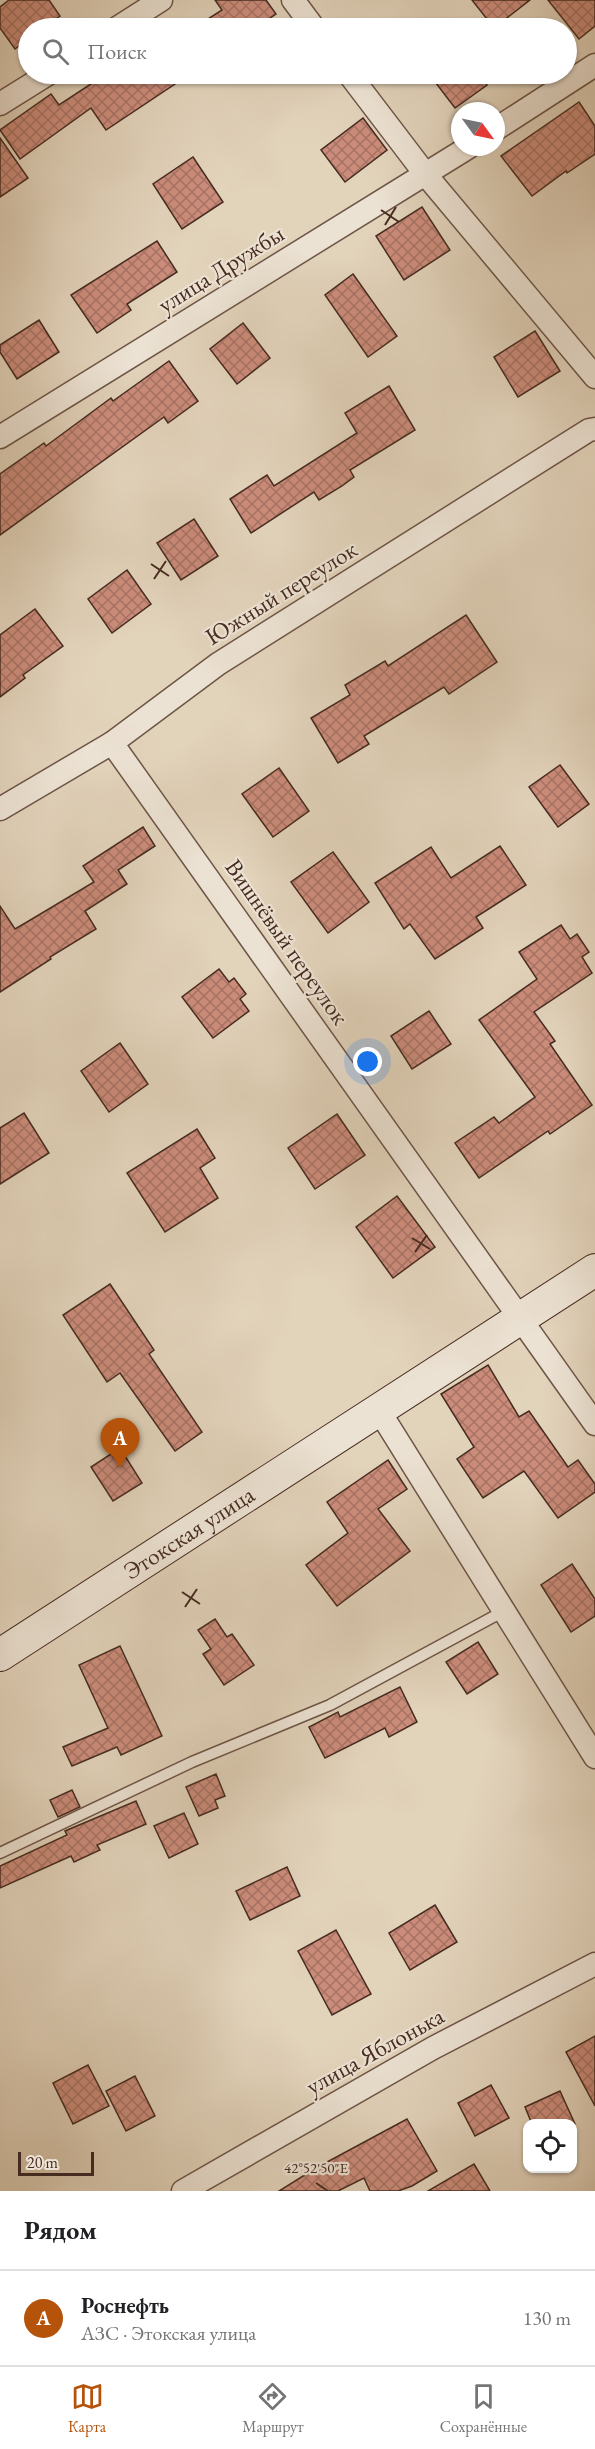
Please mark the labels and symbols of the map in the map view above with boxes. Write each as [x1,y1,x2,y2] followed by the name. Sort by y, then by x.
[451,102,505,156] north arrow
[152,217,290,320] street label: улица Дружбы
[199,533,363,652] street label: Южный переулок
[219,853,357,1031] street label: Вишнёвый переулок
[353,1047,382,1076] your location
[100,1418,140,1468] pin: A
[117,1478,260,1586] street label: Этокская улица
[300,2000,450,2101] street label: улица Яблонька
[18,2149,94,2176] scale bar
[284,2158,349,2177] text: 42°52'50"E

